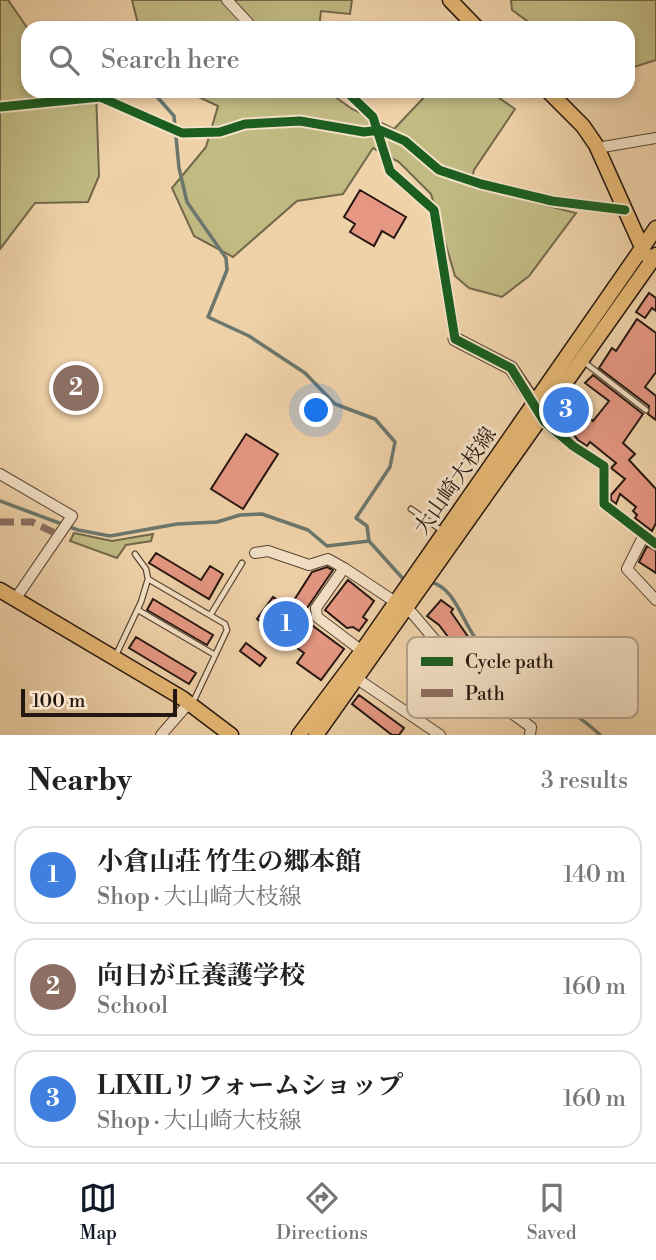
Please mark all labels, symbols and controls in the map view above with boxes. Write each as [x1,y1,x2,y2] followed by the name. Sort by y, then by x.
[21,21,635,98] search box
[45,41,83,79] icon: search
[101,44,240,76] text: Search here
[53,362,99,414] pin: 2
[543,384,589,436] pin: 3
[299,393,333,427] your location
[409,423,503,541] street label: 大山崎大枝線
[263,598,309,650] pin: 1
[407,637,638,718] legend
[465,650,554,674] text: Cycle path
[465,682,505,706] text: Path
[21,686,177,718] scale bar
[32,689,85,713] text: 100 m
[28,762,132,800] text: Nearby
[541,767,628,795] text: 3 results
[97,846,361,878] text: 小倉山荘 竹生の郷本館
[47,861,59,889] text: 1
[563,861,626,889] text: 140 m
[97,883,301,911] text: Shop · 大山崎大枝線
[97,960,305,992] text: 向日が丘養護学校
[46,973,60,1001] text: 2
[563,973,626,1001] text: 160 m
[97,992,168,1020] text: School
[97,1070,403,1102] text: LIXILリフォームショップ
[46,1085,60,1113] text: 3
[563,1085,626,1113] text: 160 m
[97,1107,301,1135] text: Shop · 大山崎大枝線
[79,1179,117,1245] tab: Map
[276,1179,368,1245] tab: Directions
[527,1179,577,1245] tab: Saved

